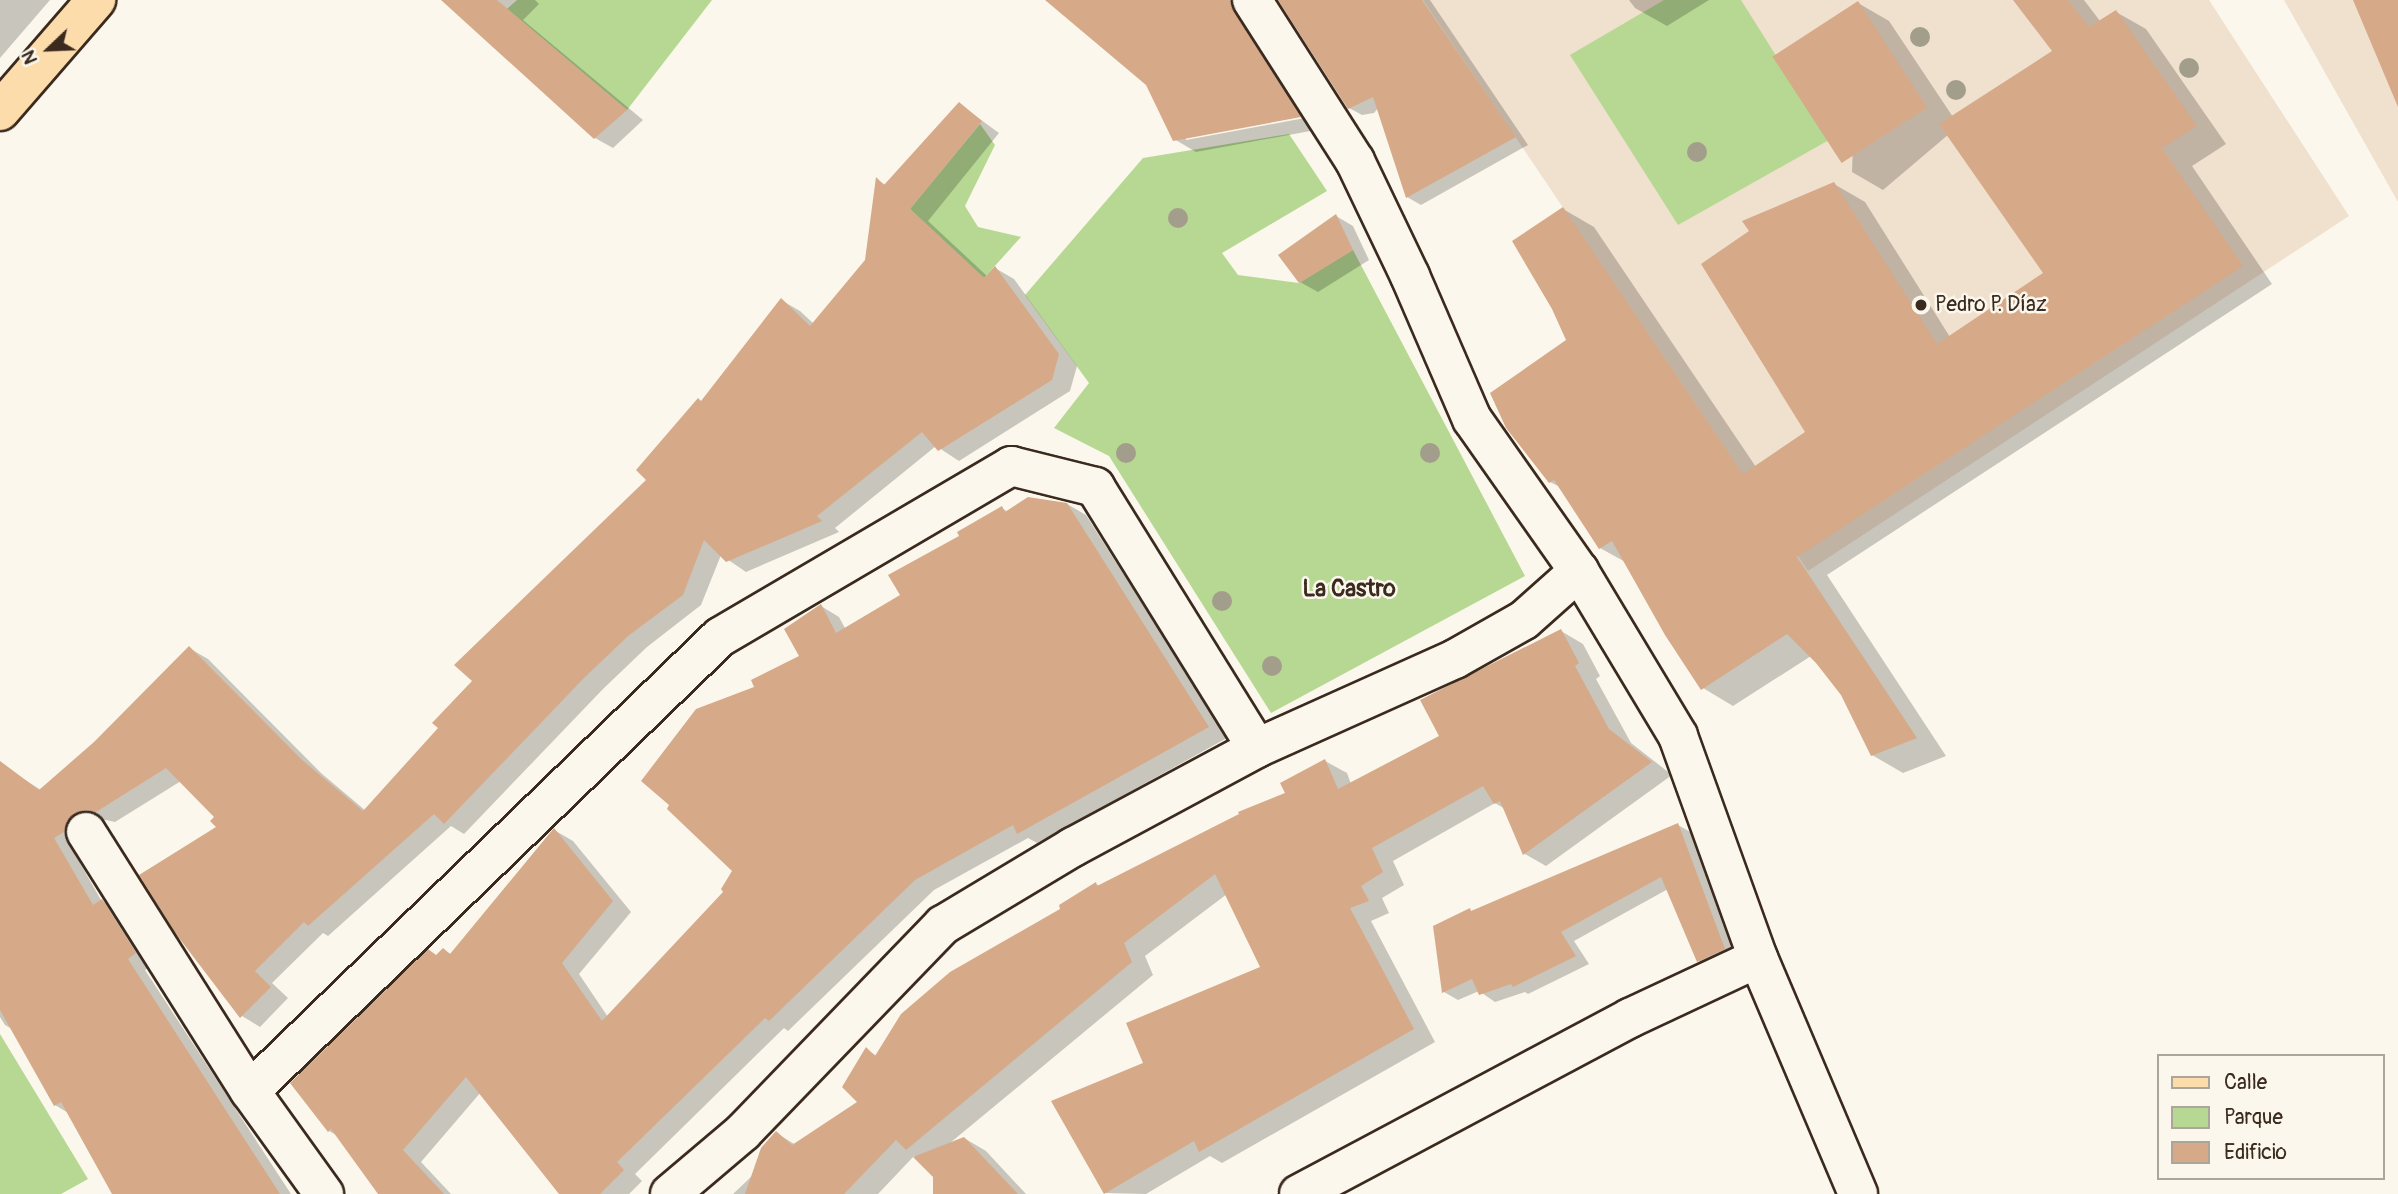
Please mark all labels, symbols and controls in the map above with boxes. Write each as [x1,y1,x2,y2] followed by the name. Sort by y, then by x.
[14,14,84,84] north arrow
[16,47,43,68] text: N
[1935,292,2047,318] place label: Pedro P. Díaz
[1913,297,1929,313] marker: Pedro P. Díaz
[1302,575,1396,603] district label: La Castro
[2156,1054,2384,1180] legend
[2224,1069,2267,1096] text: Calle
[2224,1104,2283,1131] text: Parque
[2224,1139,2287,1166] text: Edificio

